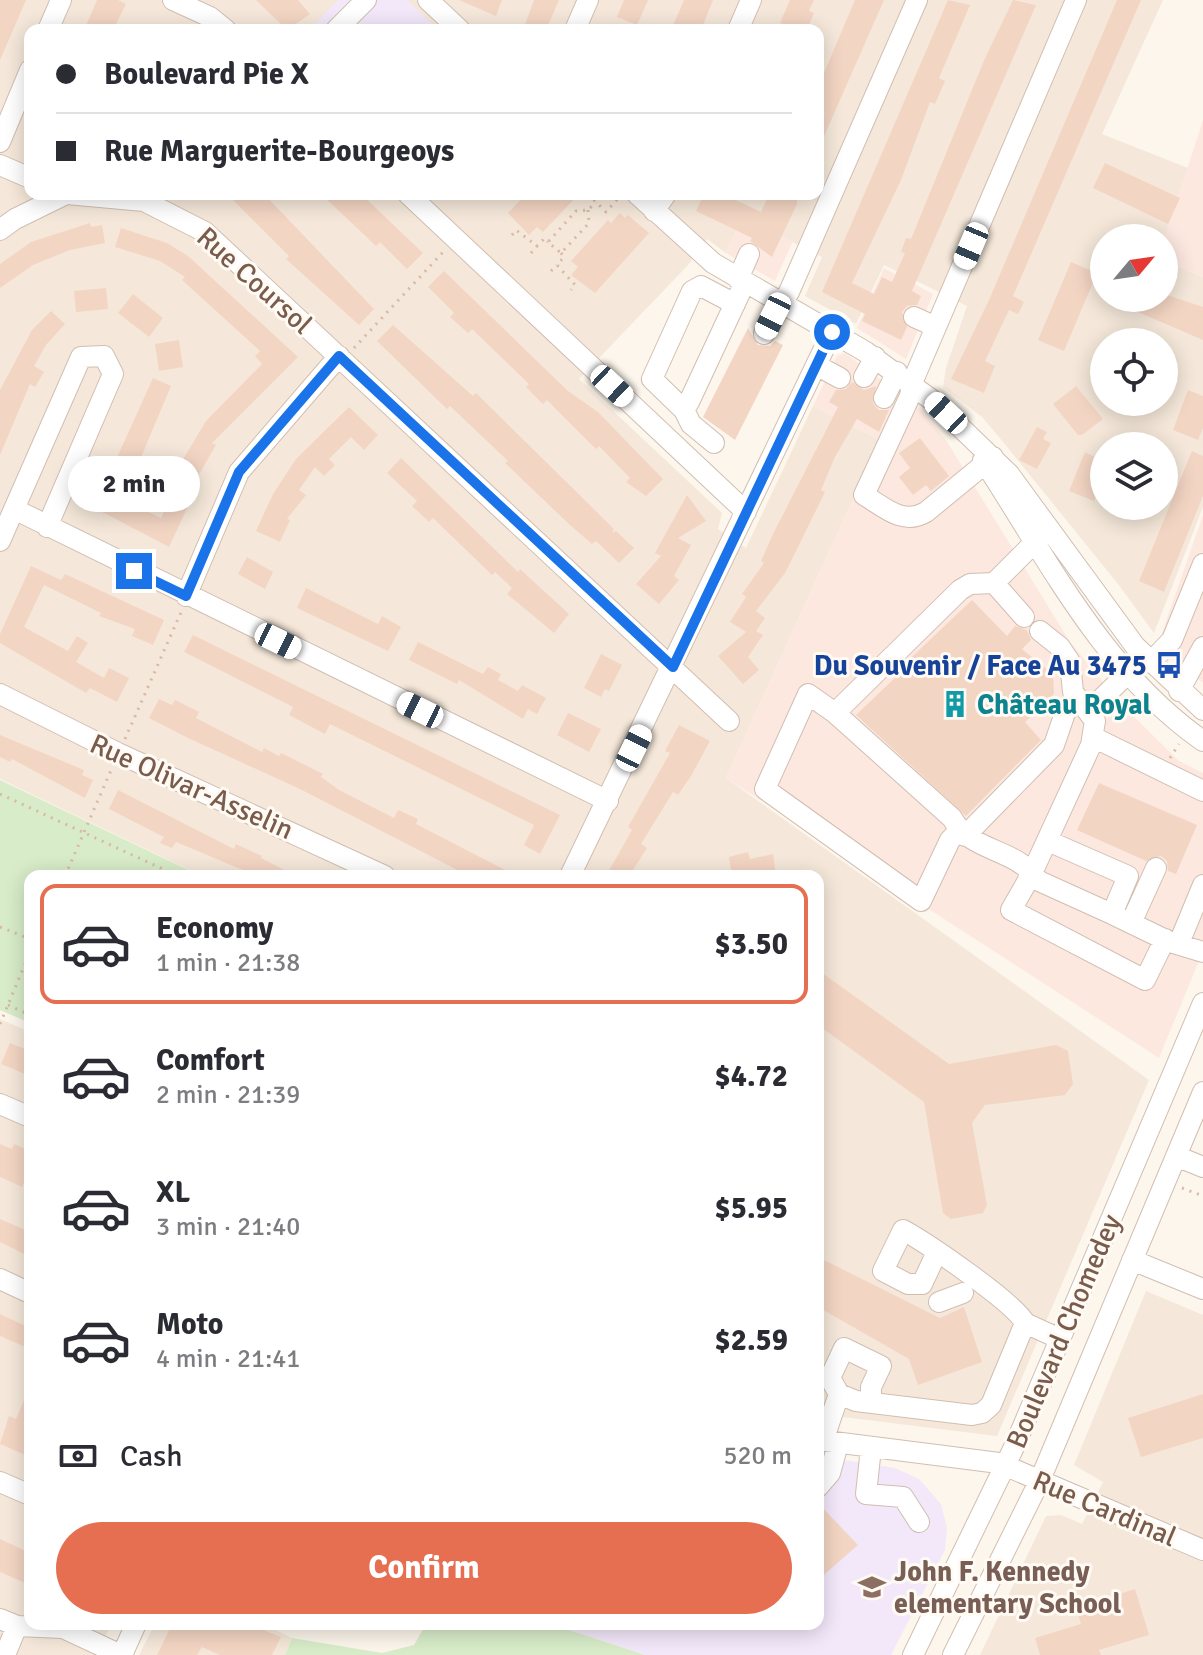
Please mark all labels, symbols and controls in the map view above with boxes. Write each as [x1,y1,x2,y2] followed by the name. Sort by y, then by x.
[104,56,309,93] text: Boulevard Pie X
[104,133,454,170] text: Rue Marguerite-Bourgeoys
[951,219,991,273] car
[190,220,319,341] street label: Rue Coursol
[1090,224,1178,312] north arrow
[1090,224,1178,520] map controls
[752,289,794,343] car
[814,314,850,350] route start
[1090,328,1178,416] button: locate
[586,361,638,411] car
[920,388,972,438] car
[1090,432,1178,520] button: layers
[68,455,200,511] callout: 2 min
[103,468,165,500] text: 2 min
[116,553,152,589] route end
[251,620,305,662] car
[814,649,1147,683] place label: Du Souvenir / Face Au 3475
[1154,650,1184,680] bus stop icon: Du Souvenir / Face Au 3475
[977,688,1152,722] place label: Château Royal
[393,689,447,731] car
[940,689,970,719] building icon: Château Royal
[613,721,655,775] car
[85,727,299,847] street label: Rue Olivar-Asselin
[60,908,132,980] icon: car
[156,910,273,947] text: Economy
[715,926,788,963] text: $3.50
[156,947,300,979] text: 1 min · 21:38
[60,1040,132,1112] icon: car
[156,1042,265,1079] text: Comfort
[715,1058,788,1095] text: $4.72
[156,1079,300,1111] text: 2 min · 21:39
[60,1172,132,1244] icon: car
[156,1174,190,1211] text: XL
[715,1190,788,1227] text: $5.95
[999,1209,1129,1454] street label: Boulevard Chomedey
[156,1211,300,1243] text: 3 min · 21:40
[60,1304,132,1376] icon: car
[156,1306,223,1343] text: Moto
[715,1322,788,1359] text: $2.59
[156,1343,300,1375] text: 4 min · 21:41
[56,1434,100,1478] icon: cash
[120,1438,183,1475] text: Cash
[723,1440,792,1472] text: 520 m
[1028,1463,1181,1554] street label: Rue Cardinal
[56,1522,792,1614] button: Confirm
[894,1555,1121,1621] place label: John F. Kennedy elementary School
[857,1572,887,1602] school or university icon: John F. Kennedy elementary School

